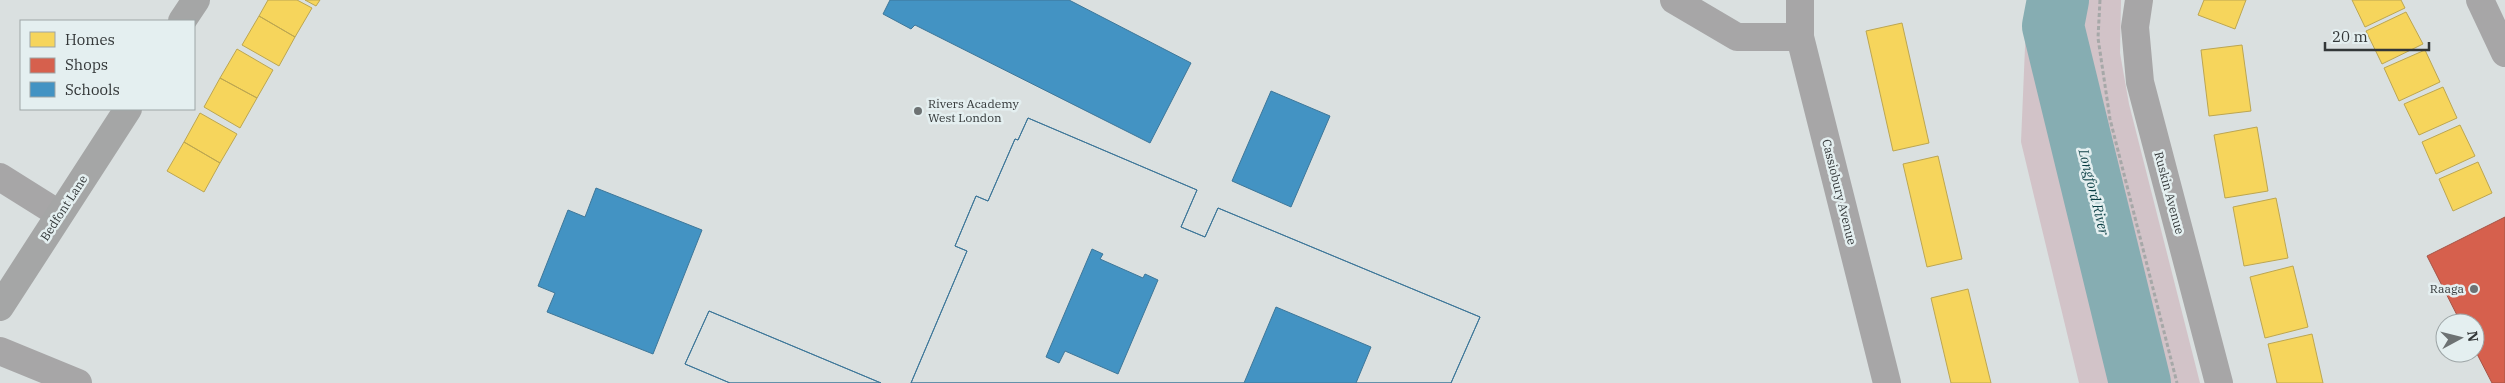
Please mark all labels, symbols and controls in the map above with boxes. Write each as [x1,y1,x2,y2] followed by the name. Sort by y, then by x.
[20,20,195,110] legend
[2325,20,2429,52] scale bar
[2332,27,2368,46] text: 20 m
[65,30,115,49] text: Homes
[65,55,108,74] text: Shops
[65,80,120,99] text: Schools
[928,96,1019,125] place label: Rivers Academy West London
[912,105,924,117] marker: Rivers Academy West London
[1819,138,1860,246] street label: Cassiobury Avenue
[2074,146,2114,238] water label: Longford River
[2151,150,2188,236] street label: Ruskin Avenue
[37,172,90,243] street label: Bedfont Lane
[2430,281,2464,296] place label: Raaga
[2468,283,2480,295] marker: Raaga
[2435,313,2485,363] north arrow
[2463,330,2483,343] text: N

